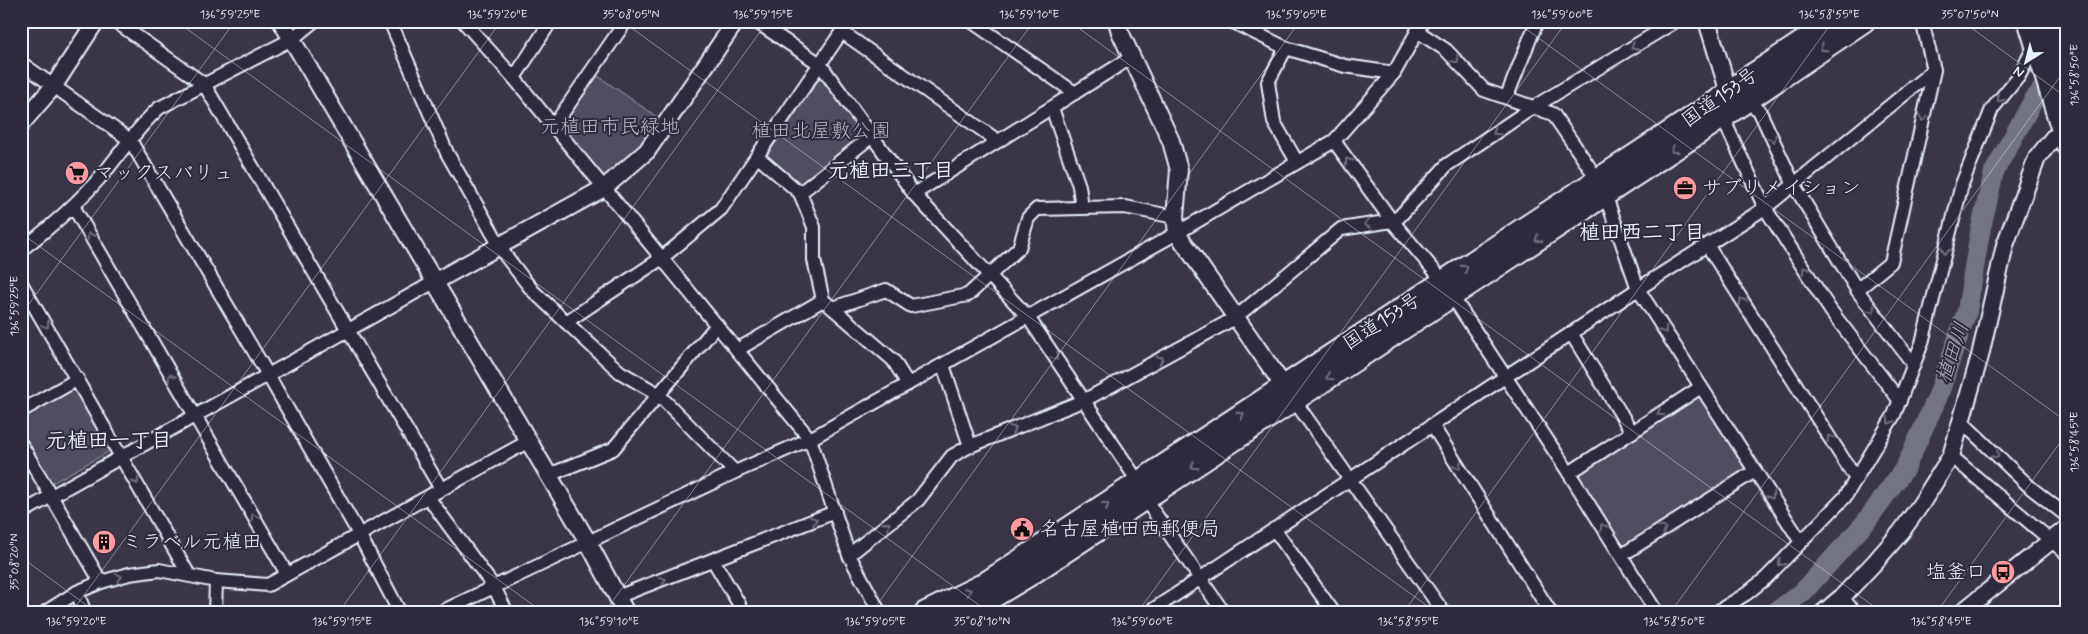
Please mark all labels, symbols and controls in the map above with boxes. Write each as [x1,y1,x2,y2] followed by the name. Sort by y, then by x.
[200,7,260,23] text: 136°59'25"E
[466,7,528,23] text: 136°59'20"E
[602,7,660,23] text: 35°08'05"N
[733,7,793,23] text: 136°59'15"E
[999,7,1059,23] text: 136°59'10"E
[1265,7,1327,23] text: 136°59'05"E
[1531,7,1593,23] text: 136°59'00"E
[1798,7,1860,23] text: 136°58'55"E
[1941,7,1999,23] text: 35°07'50"N
[2000,38,2050,88] north arrow
[1631,40,1640,50] one-way arrow
[1819,42,1829,51] one-way arrow
[2067,44,2083,106] text: 136°58'50"E
[1450,55,1459,64] one-way arrow
[1676,62,1764,134] street label: 国道153号
[2010,62,2028,82] text: N
[1998,93,2006,102] one-way arrow
[1918,113,1929,122] one-way arrow
[540,114,680,141] park label: 元植田市民緑地
[751,118,891,145] park label: 植田北屋敷公園
[1492,126,1502,135] one-way arrow
[1767,134,1777,143] one-way arrow
[1670,143,1679,153] one-way arrow
[828,157,954,185] district label: 元植田三丁目
[1345,157,1354,167] one-way arrow
[64,160,90,186] supermarket icon: マックスバリュ
[94,160,234,187] place label: マックスバリュ
[1672,175,1698,201] office icon: サブリメイション
[1702,175,1861,202] place label: サブリメイション
[1363,218,1372,229] one-way arrow
[1579,219,1705,247] district label: 植田西二丁目
[87,233,97,242] one-way arrow
[1534,233,1544,242] one-way arrow
[1940,246,1951,255] one-way arrow
[1459,265,1468,274] one-way arrow
[1801,266,1811,275] one-way arrow
[7,276,23,336] text: 136°59'25"E
[1338,287,1426,357] street label: 国道153号
[1739,297,1749,306] one-way arrow
[1866,304,1875,314] one-way arrow
[1930,319,1976,387] water label: 植田川
[40,320,50,329] one-way arrow
[1658,325,1668,334] one-way arrow
[1049,351,1058,361] one-way arrow
[1154,355,1163,365] one-way arrow
[1326,370,1335,380] one-way arrow
[168,374,178,383] one-way arrow
[1656,407,1665,417] one-way arrow
[2067,411,2083,473] text: 136°58'45"E
[1236,412,1245,421] one-way arrow
[1887,416,1897,425] one-way arrow
[1008,425,1017,435] one-way arrow
[46,427,172,455] district label: 元植田一丁目
[1826,434,1836,443] one-way arrow
[1990,449,1999,458] one-way arrow
[1190,460,1199,470] one-way arrow
[1452,461,1462,470] one-way arrow
[130,476,140,485] one-way arrow
[1765,491,1775,500] one-way arrow
[1100,502,1109,511] one-way arrow
[250,514,260,523] one-way arrow
[809,516,818,526] one-way arrow
[1009,516,1035,542] public building icon: 名古屋植田西郵便局
[1040,516,1220,543] place label: 名古屋植田西郵便局
[881,522,890,530] one-way arrow
[1600,523,1610,532] one-way arrow
[1658,526,1667,536] one-way arrow
[91,529,117,555] building icon: ミラベル元植田
[122,529,262,556] place label: ミラベル元植田
[7,534,23,590] text: 35°08'20"N
[1778,557,1787,566] one-way arrow
[1926,559,1986,586] place label: 塩釜口
[1990,559,2016,585] bus stop icon: 塩釜口
[114,573,122,583] one-way arrow
[658,575,667,586] one-way arrow
[963,588,972,598] one-way arrow
[45,614,107,630] text: 136°59'20"E
[312,614,372,630] text: 136°59'15"E
[579,614,639,630] text: 136°59'10"E
[844,614,906,630] text: 136°59'05"E
[954,614,1010,630] text: 35°08'10"N
[1111,614,1173,630] text: 136°59'00"E
[1377,614,1439,630] text: 136°58'55"E
[1643,614,1705,630] text: 136°58'50"E
[1910,614,1972,630] text: 136°58'45"E

